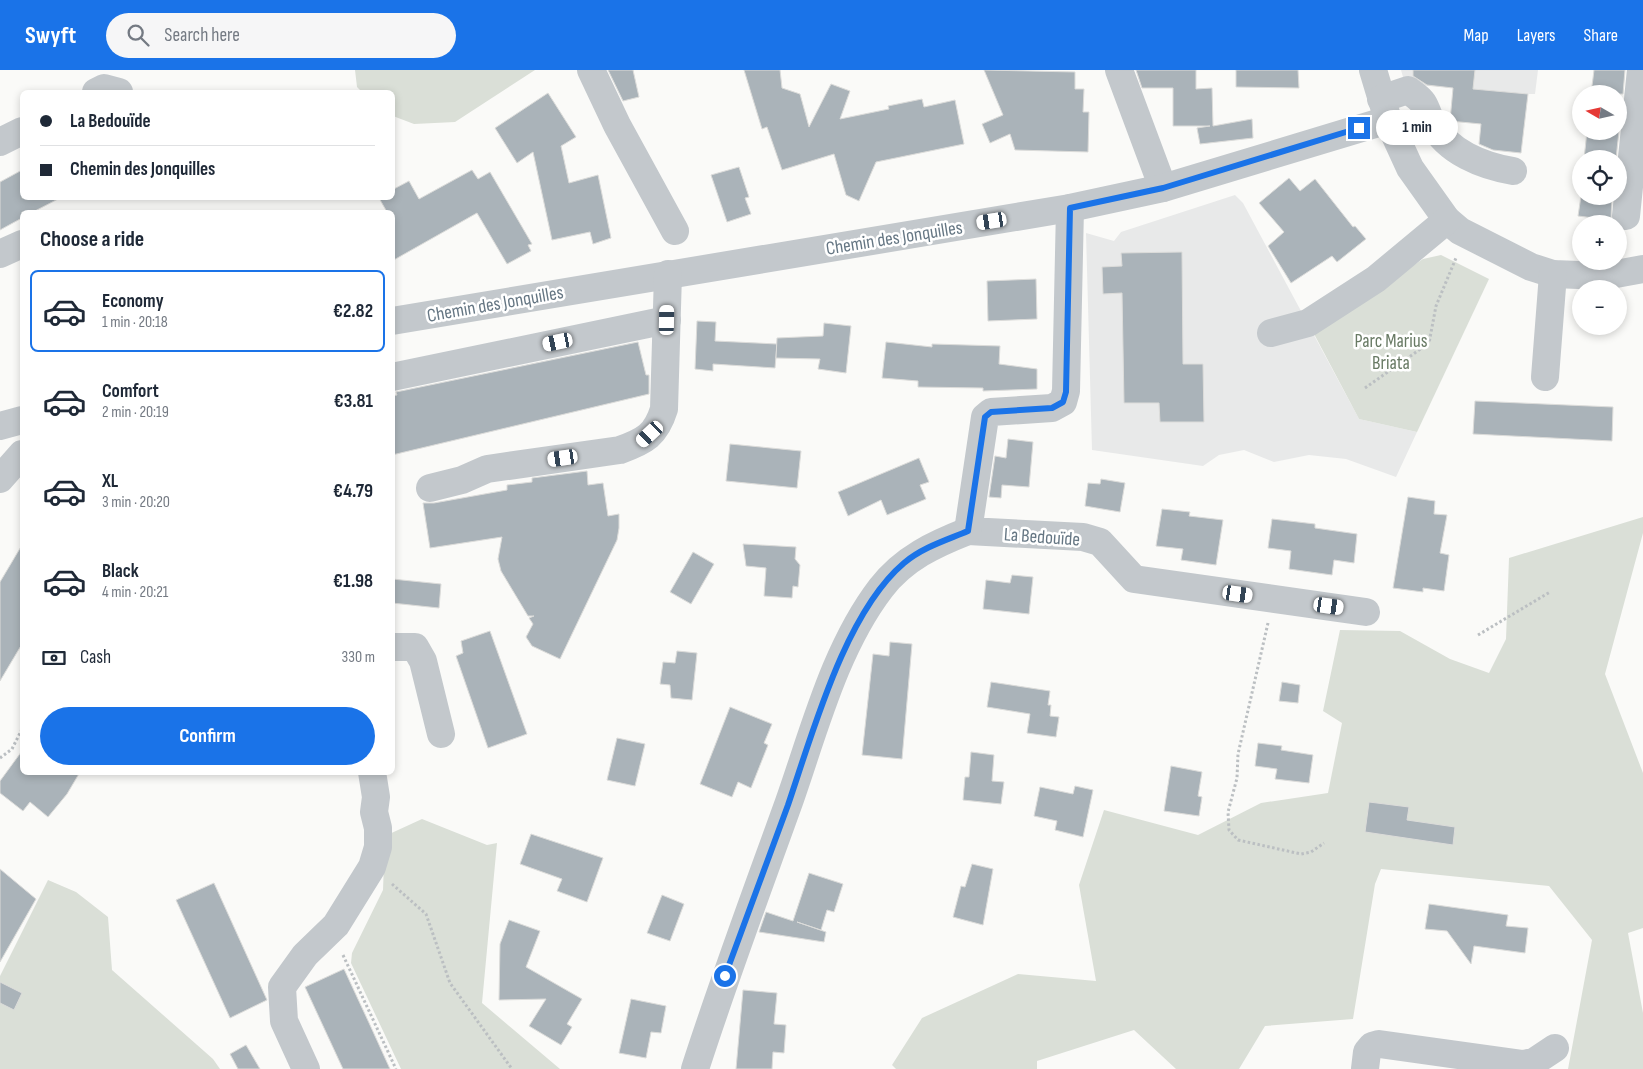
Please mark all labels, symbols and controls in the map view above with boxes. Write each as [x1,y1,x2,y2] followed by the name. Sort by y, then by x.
[106,13,456,58] search box
[25,21,76,50] text: Swyft
[124,21,152,49] icon: search
[164,24,240,47] text: Search here
[1464,25,1489,46] text: Map
[1517,25,1556,46] text: Layers
[1584,25,1618,46] text: Share
[1572,85,1628,140] north arrow
[1572,85,1627,335] map controls
[70,110,151,133] text: La Bedouïde
[1376,110,1459,146] callout: 1 min
[1348,117,1370,139] route end
[1402,118,1432,137] text: 1 min
[1572,150,1627,205] button: locate
[70,158,215,181] text: Chemin des Jonquilles
[976,211,1007,231] car
[1572,215,1627,270] button: +
[824,216,964,261] street label: Chemin des Jonquilles
[40,226,144,253] text: Choose a ride
[1572,280,1627,335] button: −
[425,281,565,328] street label: Chemin des Jonquilles
[42,289,87,334] icon: car
[102,290,164,313] text: Economy
[333,300,373,323] text: €2.82
[659,305,674,335] car
[102,313,168,332] text: 1 min · 20:18
[1354,330,1428,375] park label: Parc Marius Briata
[541,332,574,352] car
[42,379,87,424] icon: car
[102,380,159,403] text: Comfort
[334,390,373,413] text: €3.81
[102,403,169,422] text: 2 min · 20:19
[633,418,666,450] car
[547,448,578,468] car
[42,469,87,514] icon: car
[102,470,118,493] text: XL
[333,480,373,503] text: €4.79
[102,493,170,512] text: 3 min · 20:20
[1003,523,1081,552] street label: La Bedouïde
[42,559,87,604] icon: car
[102,560,139,583] text: Black
[333,570,373,593] text: €1.98
[102,583,168,602] text: 4 min · 20:21
[1222,584,1253,604] car
[1313,596,1344,616] car
[40,644,68,672] icon: cash
[80,646,111,669] text: Cash
[342,648,375,667] text: 330 m
[40,707,375,765] button: Confirm
[714,965,736,987] route start

